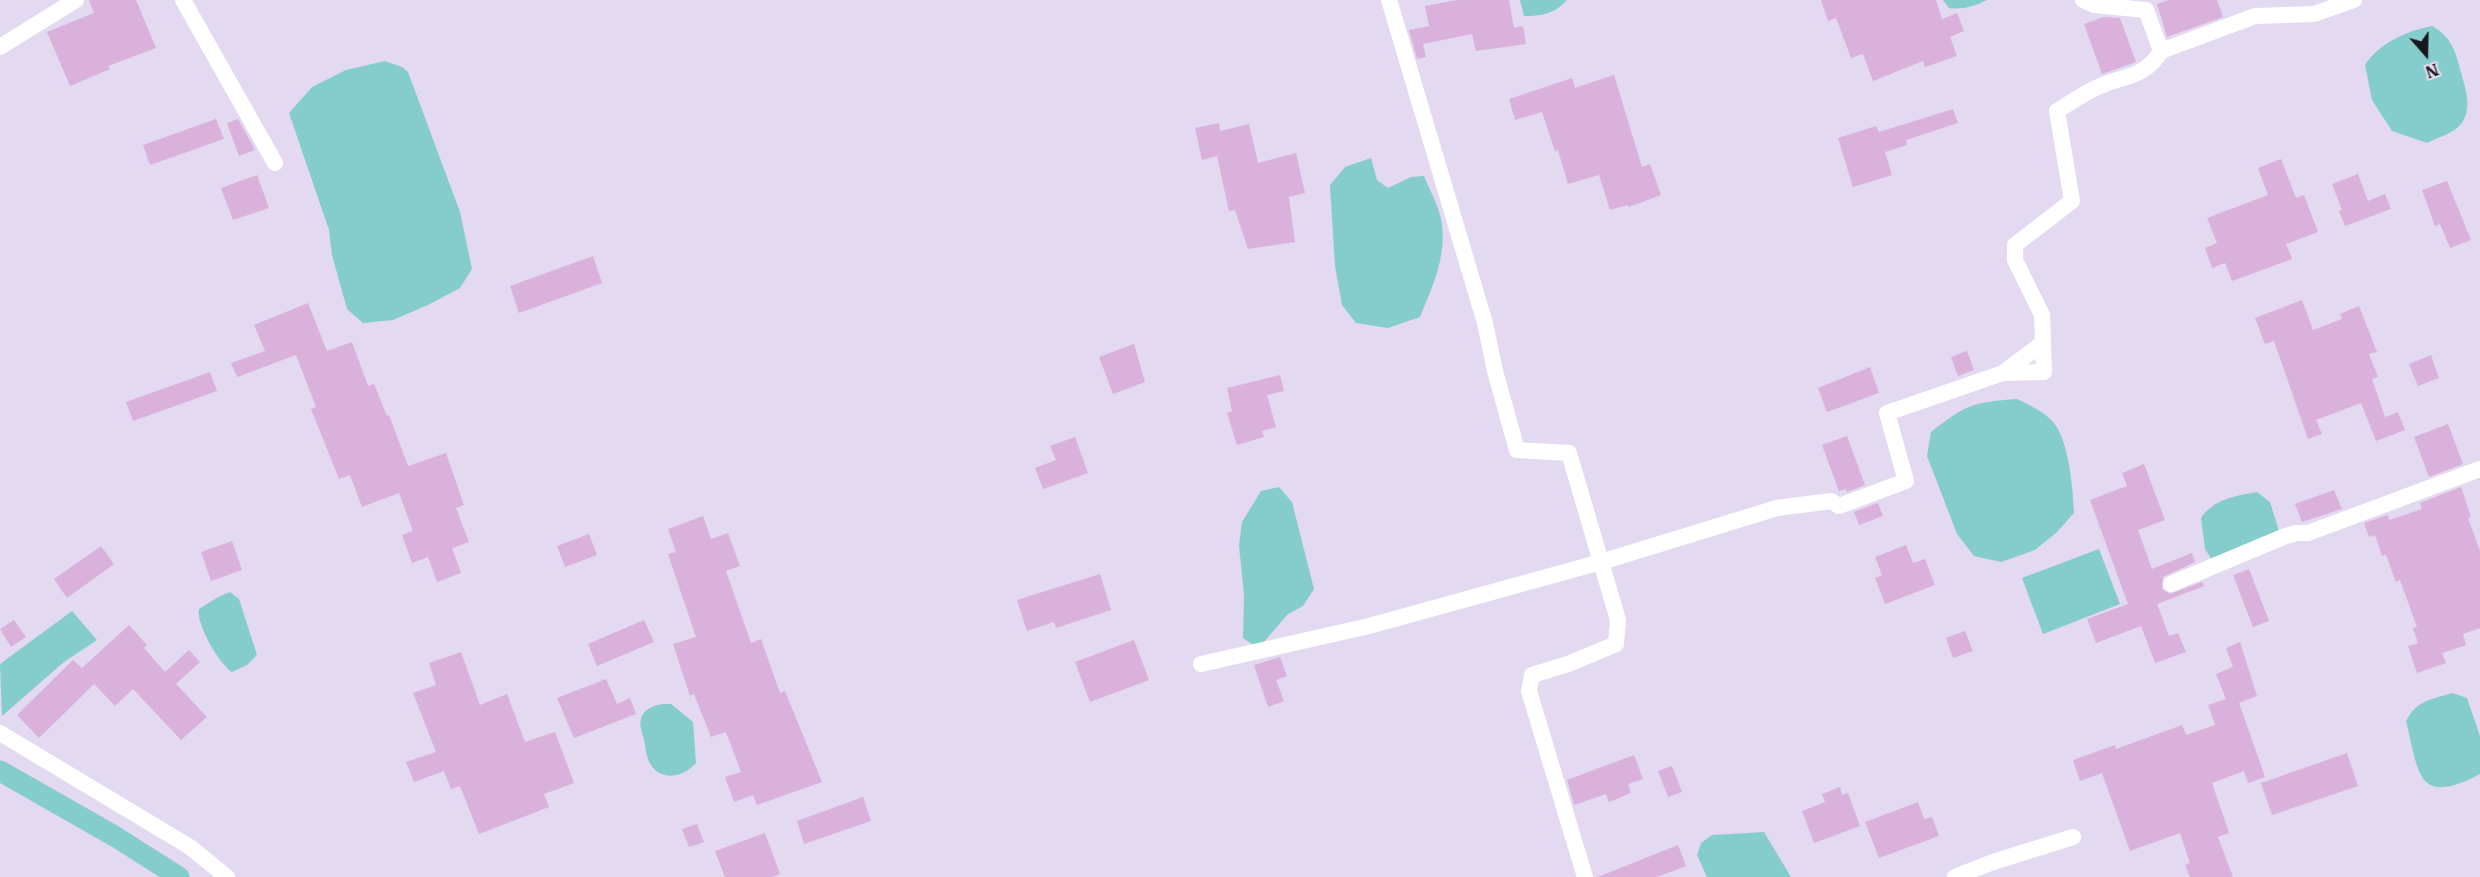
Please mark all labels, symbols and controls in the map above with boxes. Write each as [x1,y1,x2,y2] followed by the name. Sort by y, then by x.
[2396,24,2456,84] north arrow
[2423,59,2442,82] text: N

